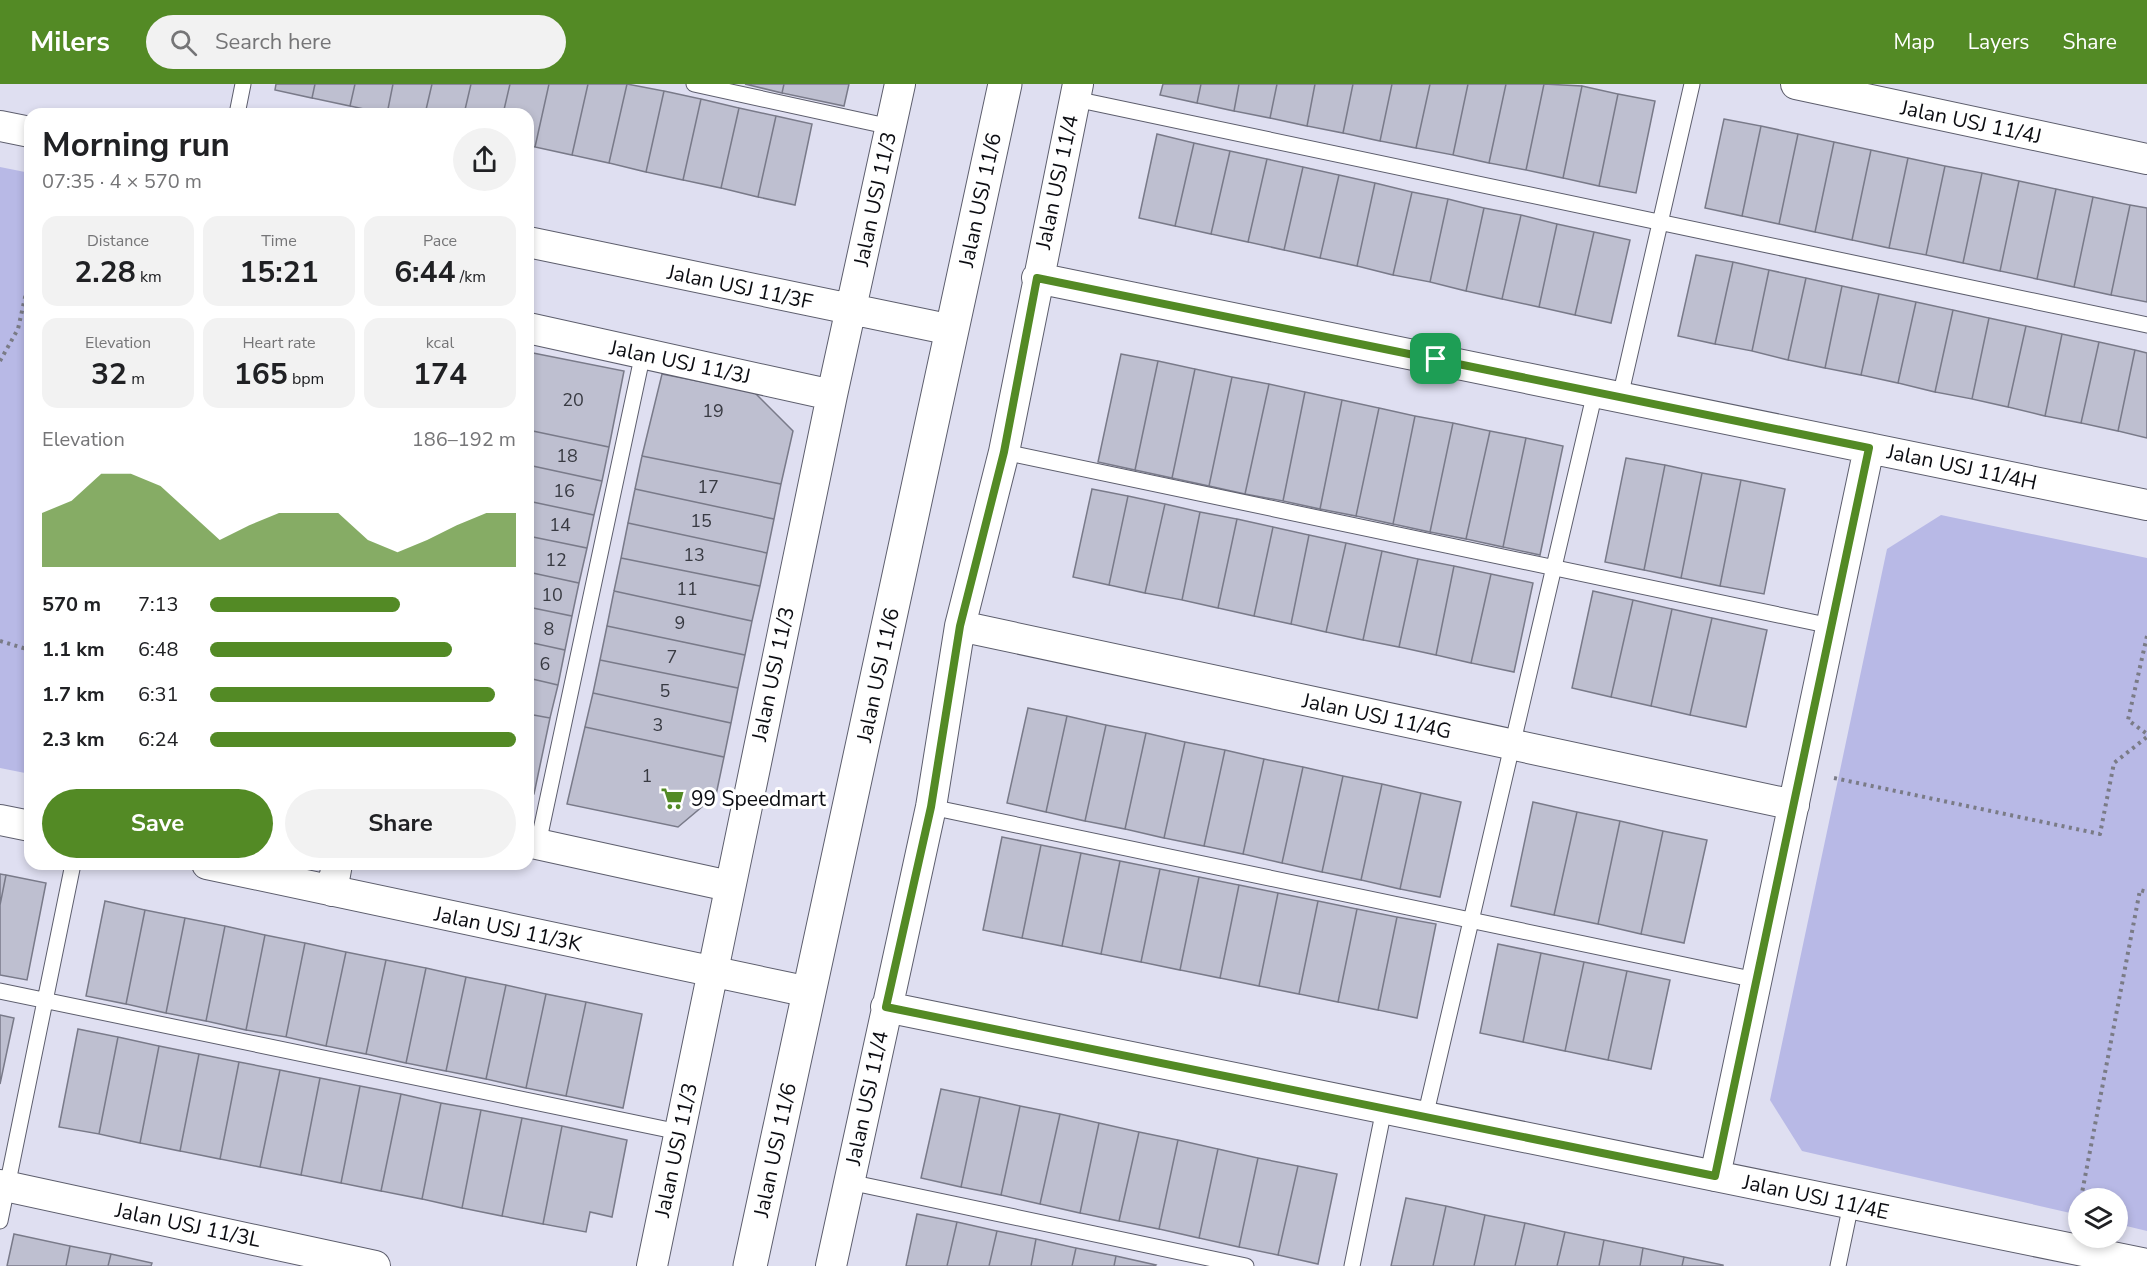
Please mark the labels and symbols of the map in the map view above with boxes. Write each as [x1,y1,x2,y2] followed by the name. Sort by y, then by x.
[1897,93,2044,151] street label: Jalan USJ 11/4J
[1029,112,1085,253] street label: Jalan USJ 11/4
[847,129,903,270] street label: Jalan USJ 11/3
[952,130,1008,271] street label: Jalan USJ 11/6
[664,258,815,316] street label: Jalan USJ 11/3F
[606,333,753,391] street label: Jalan USJ 11/3J
[1410,333,1461,384] pin
[562,388,584,412] house number: 20
[702,399,724,423] house number: 19
[1884,437,2040,497] street label: Jalan USJ 11/4H
[556,444,578,468] house number: 18
[697,475,719,499] house number: 17
[553,479,575,503] house number: 16
[690,509,712,533] house number: 15
[549,513,571,537] house number: 14
[683,543,705,567] house number: 13
[545,548,567,572] house number: 12
[676,577,698,601] house number: 11
[541,583,563,607] house number: 10
[745,604,801,745] street label: Jalan USJ 11/3
[850,605,906,746] street label: Jalan USJ 11/6
[675,611,685,635] house number: 9
[544,617,554,641] house number: 8
[667,645,677,669] house number: 7
[540,652,550,676] house number: 6
[660,679,670,703] house number: 5
[1299,686,1454,745] street label: Jalan USJ 11/4G
[653,713,663,737] house number: 3
[642,764,652,788] house number: 1
[691,785,827,813] place label: 99 Speedmart
[660,786,686,812] supermarket icon: 99 Speedmart
[431,900,585,958] street label: Jalan USJ 11/3K
[839,1028,895,1169] street label: Jalan USJ 11/4
[648,1080,704,1221] street label: Jalan USJ 11/3
[747,1080,803,1221] street label: Jalan USJ 11/6
[1739,1168,1892,1226] street label: Jalan USJ 11/4E
[112,1196,264,1254] street label: Jalan USJ 11/3L

